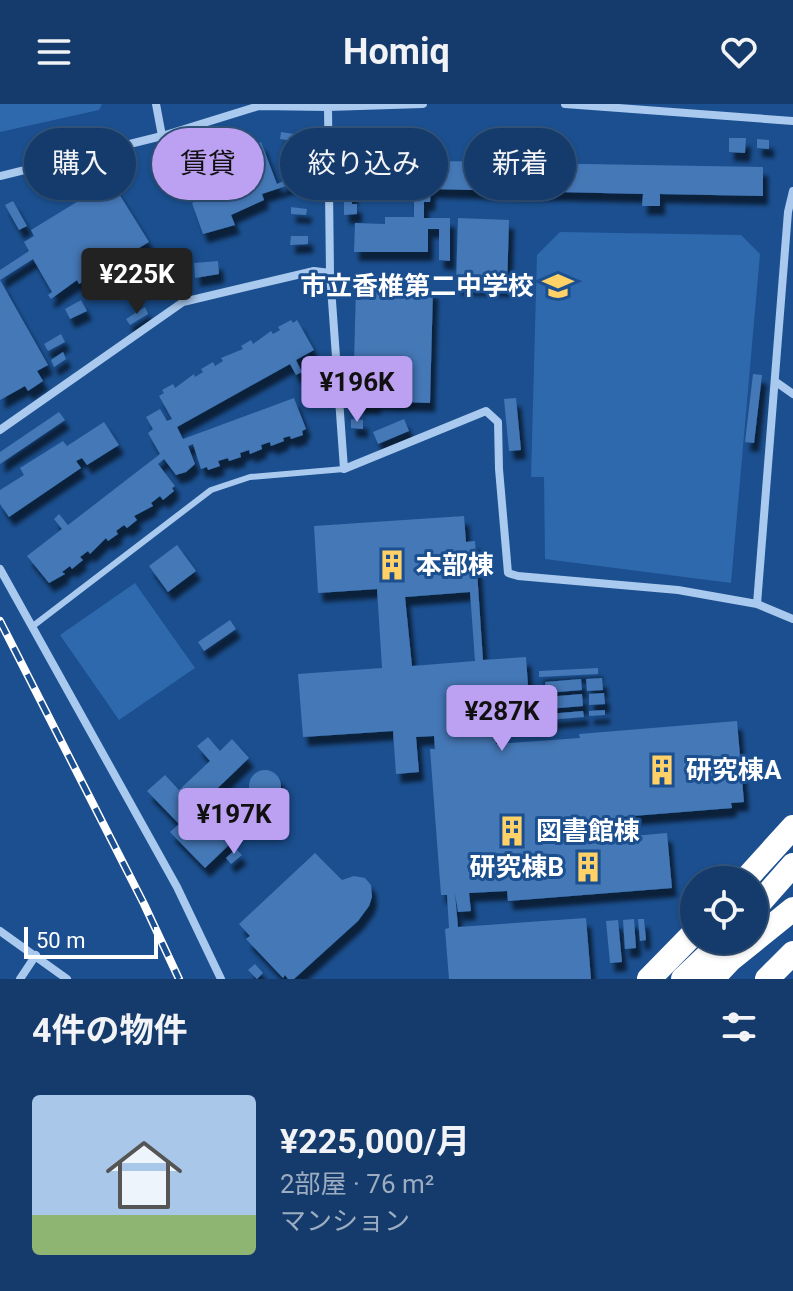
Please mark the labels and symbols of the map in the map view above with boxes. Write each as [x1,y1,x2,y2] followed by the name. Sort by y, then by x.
[81,248,193,316] pin: ¥225K
[541,269,575,303] school or university icon: 市立香椎第二中学校
[300,271,534,301] place label: 市立香椎第二中学校
[301,356,413,424] pin: ¥196K
[375,548,409,582] building icon: 本部棟
[416,550,494,580] place label: 本部棟
[446,685,558,753] pin: ¥287K
[645,753,679,787] building icon: 研究棟A
[686,755,782,785] place label: 研究棟A
[178,788,290,856] pin: ¥197K
[495,814,529,848] building icon: 図書館棟
[536,816,640,846] place label: 図書館棟
[571,850,605,884] building icon: 研究棟B
[469,852,564,882] place label: 研究棟B
[24,923,158,959] scale bar

